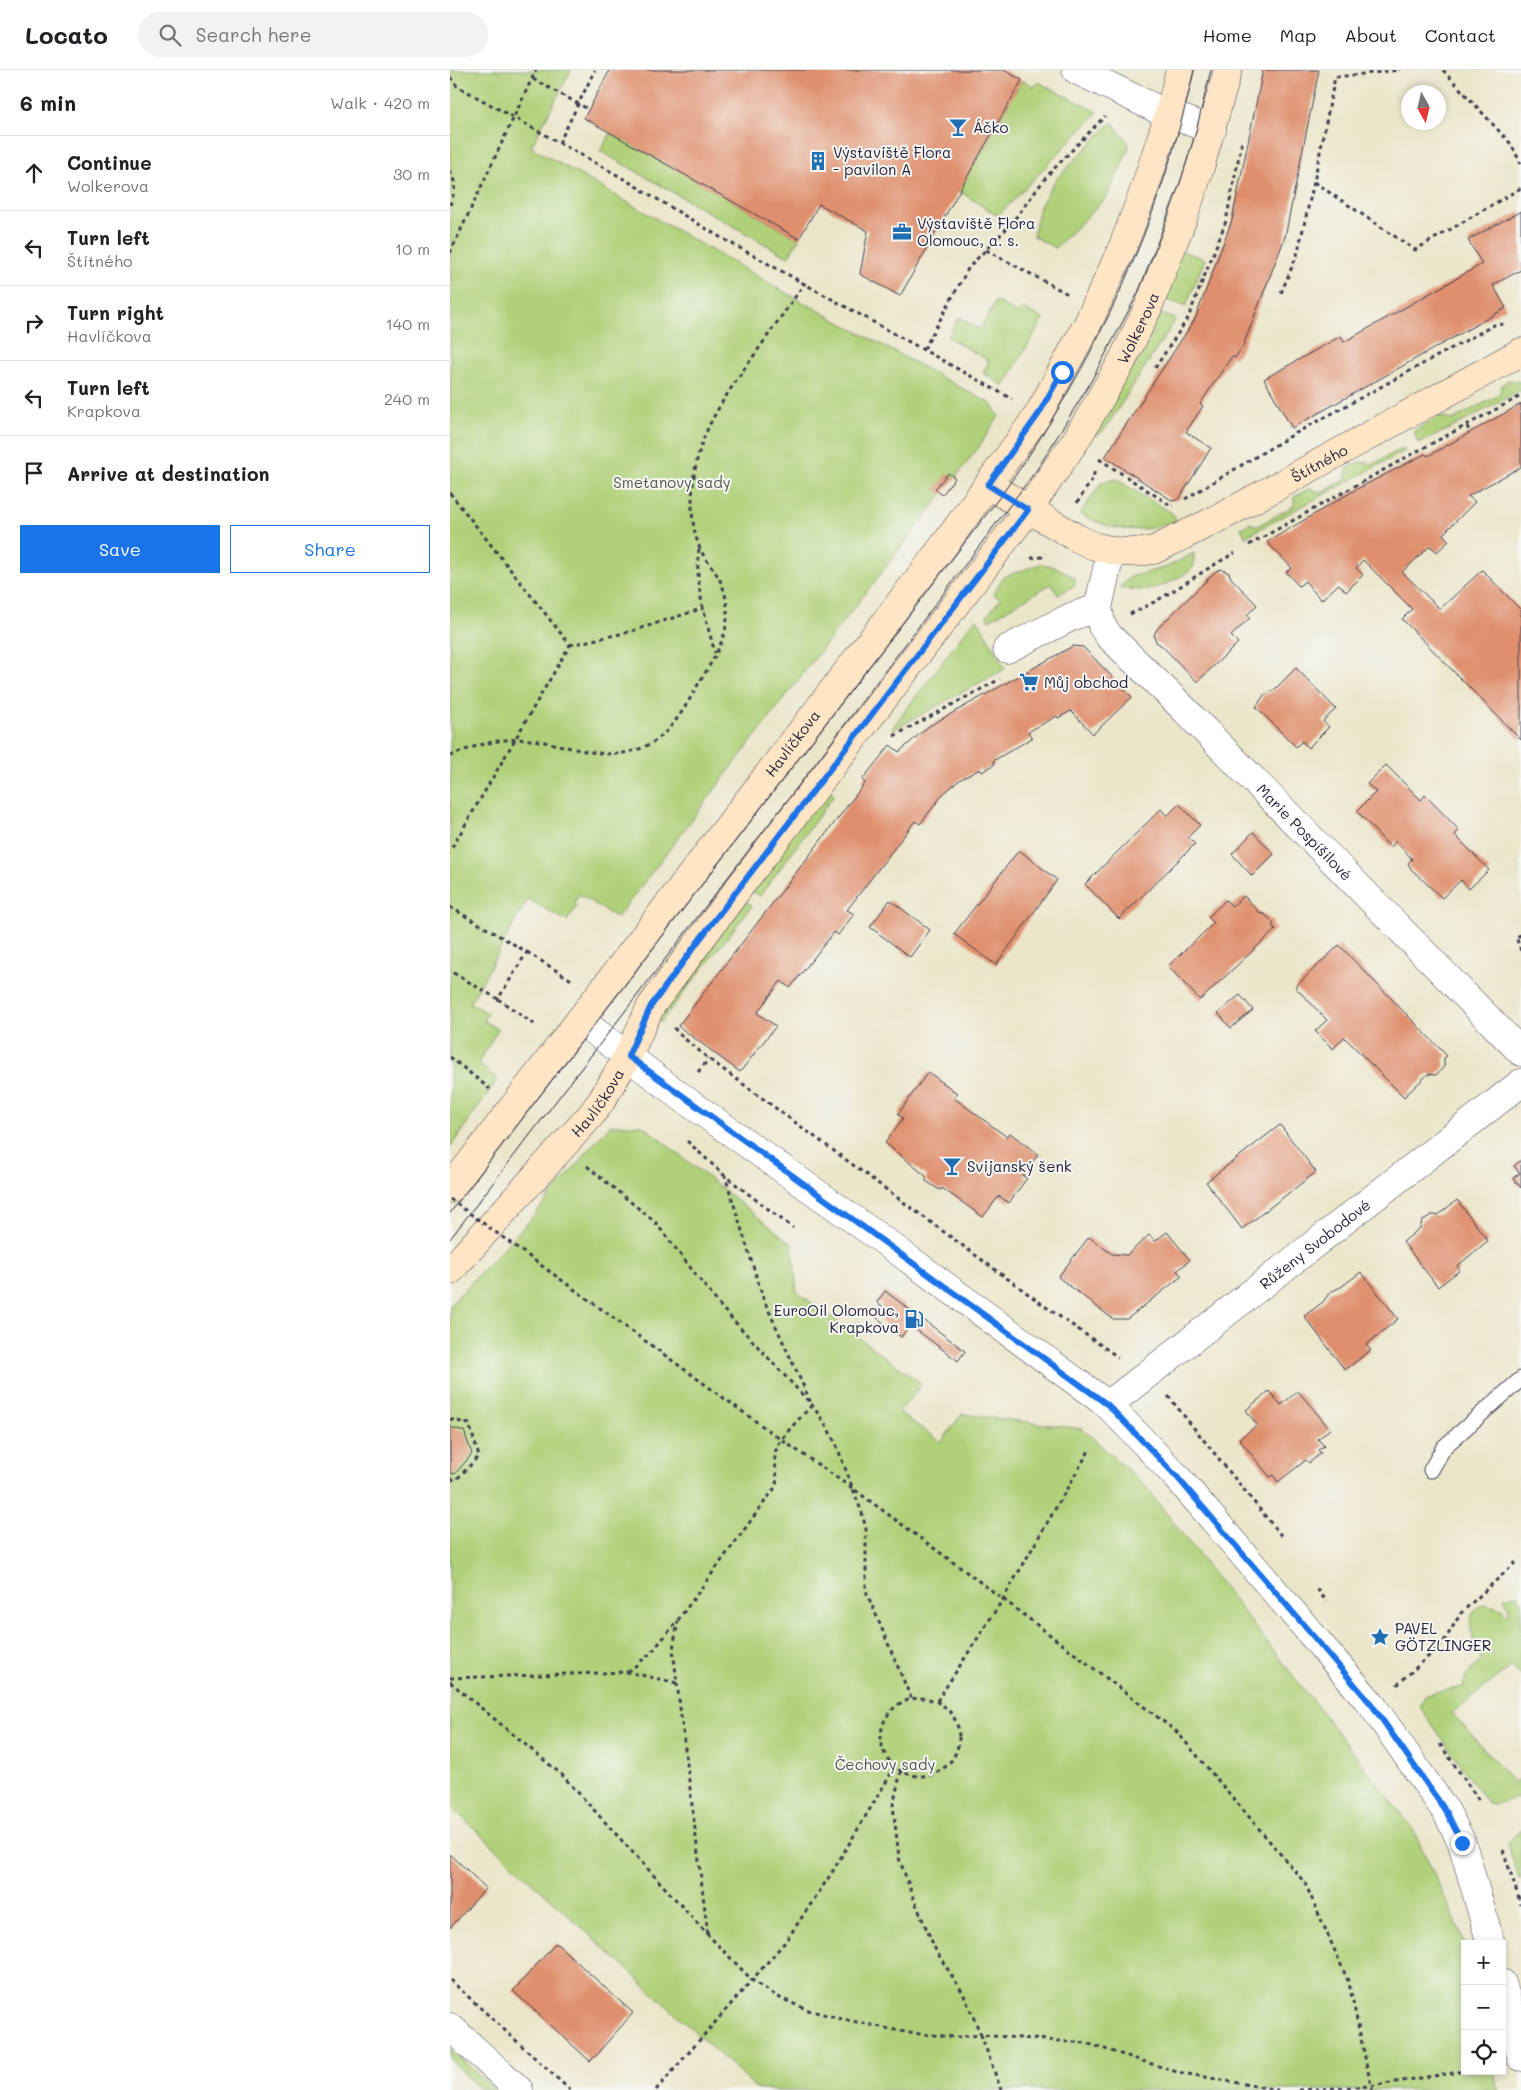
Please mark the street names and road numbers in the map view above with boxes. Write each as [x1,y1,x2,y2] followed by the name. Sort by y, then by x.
[1112,289,1163,367] street label: Wolkerova
[1288,439,1351,487] street label: Štítného
[760,706,824,781] street label: Havlíčkova
[1253,779,1357,885] street label: Marie Pospíšilové
[566,1065,628,1141] street label: Havlíčkova
[1255,1194,1374,1293] street label: Růženy Svobodové

